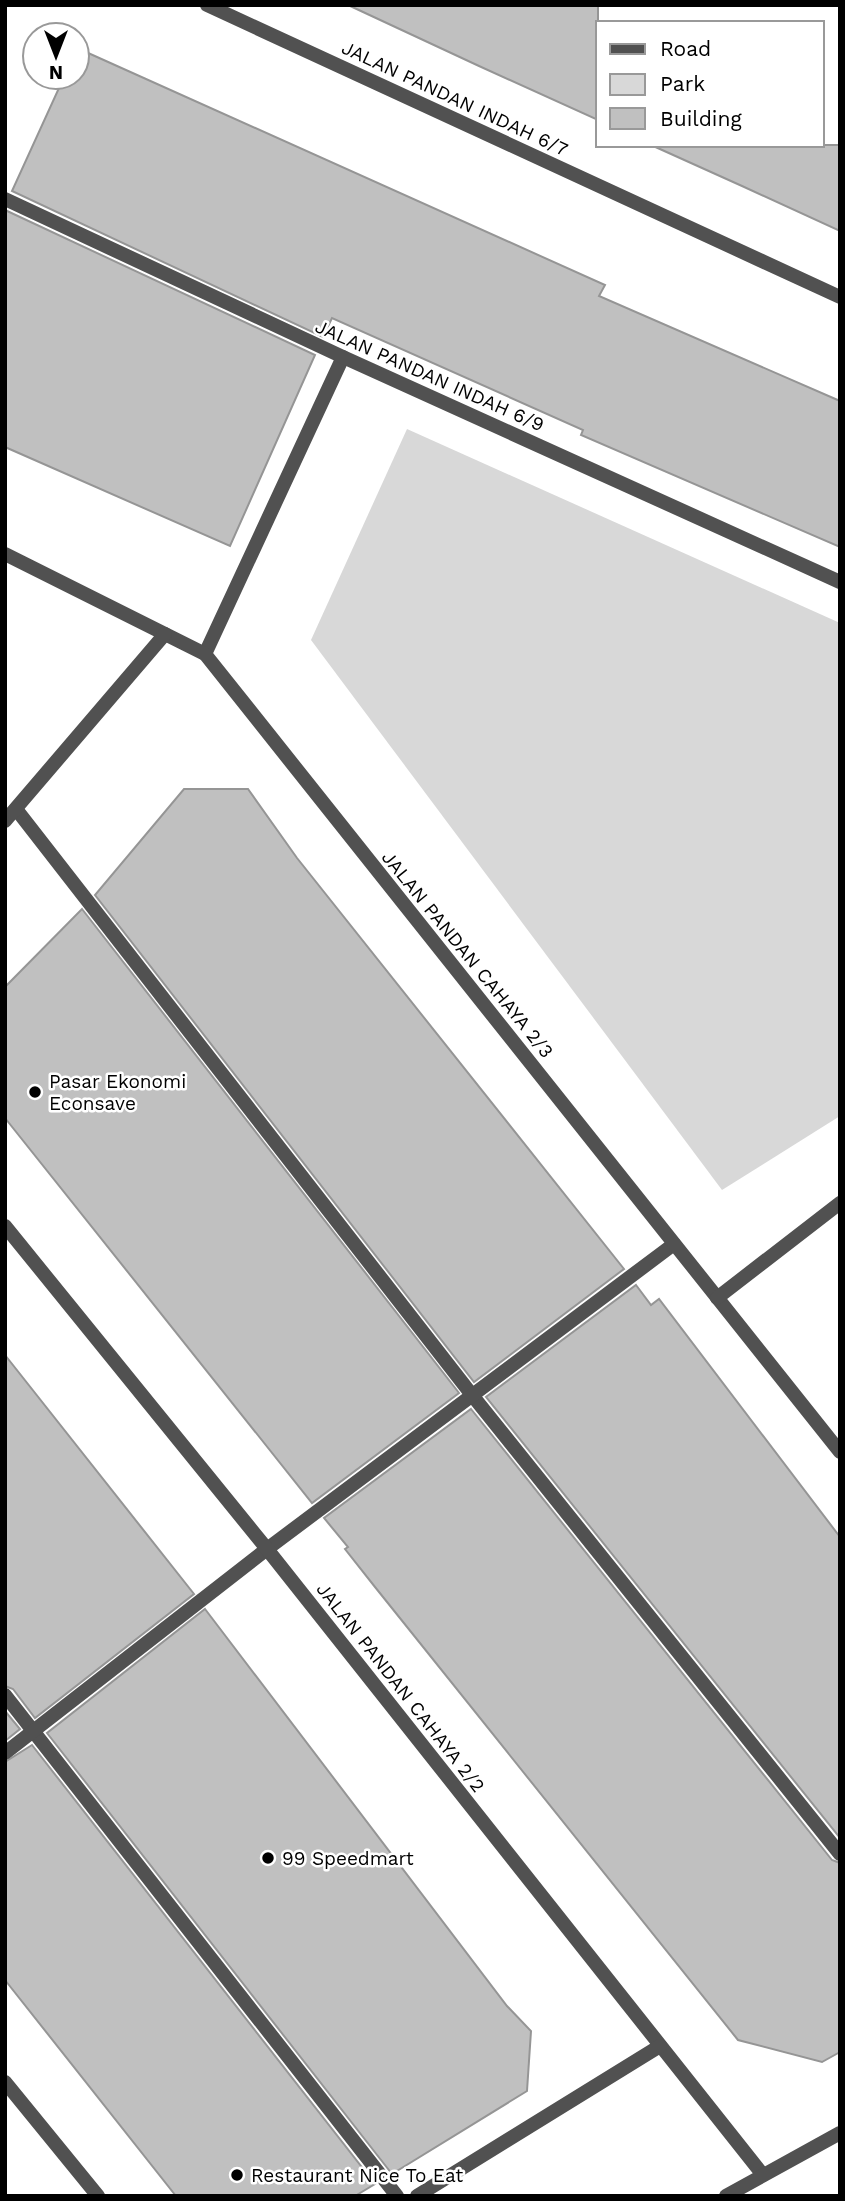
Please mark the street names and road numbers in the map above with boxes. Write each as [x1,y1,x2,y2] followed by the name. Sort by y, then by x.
[338,36,572,161] street label: JALAN PANDAN INDAH 6/7
[312,315,548,436] street label: JALAN PANDAN INDAH 6/9
[377,846,558,1062] street label: JALAN PANDAN CAHAYA 2/3
[312,1578,490,1797] street label: JALAN PANDAN CAHAYA 2/2

